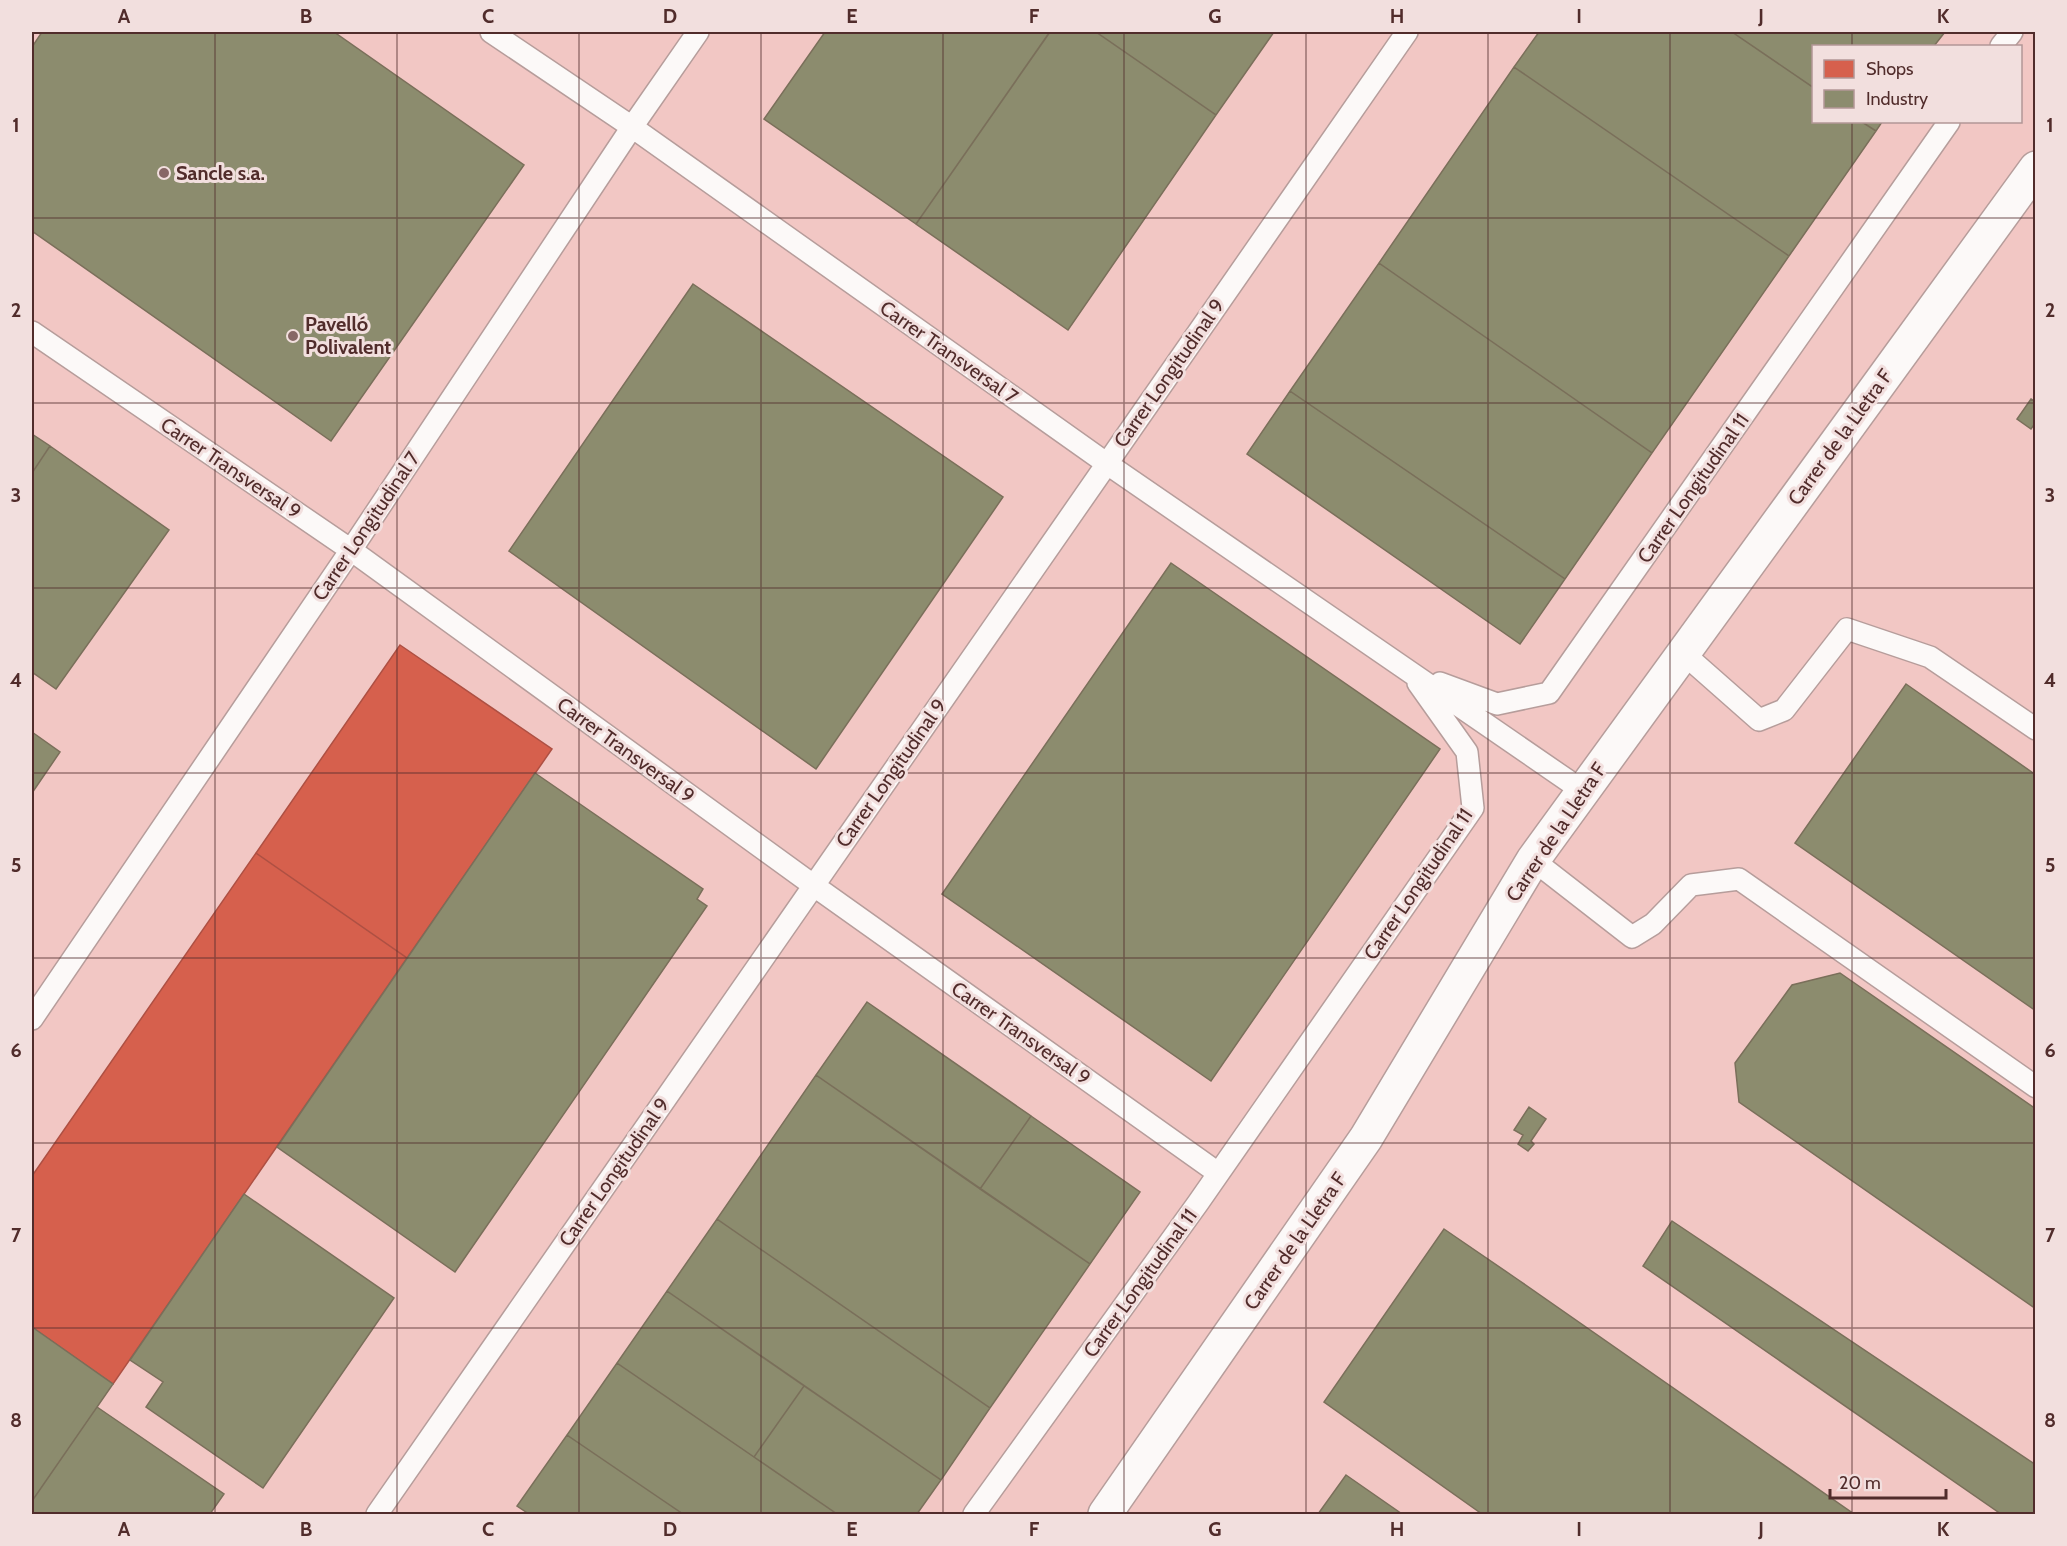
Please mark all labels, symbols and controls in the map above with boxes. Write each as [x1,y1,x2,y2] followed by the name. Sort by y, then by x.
[118,4,131,28] text: A
[300,4,312,28] text: B
[482,4,494,28] text: C
[663,4,677,28] text: D
[846,4,858,28] text: E
[1029,4,1040,28] text: F
[1208,4,1222,28] text: G
[1390,4,1404,28] text: H
[1576,4,1582,28] text: I
[1757,4,1764,28] text: J
[1937,4,1950,28] text: K
[1812,45,2022,123] legend
[1866,58,1914,80] text: Shops
[1866,88,1928,110] text: Industry
[12,113,20,137] text: 1
[2046,113,2054,137] text: 1
[176,161,265,185] place label: Sancle s.a.
[157,166,171,180] marker: Sancle s.a.
[1109,294,1229,452] street label: Carrer Longitudinal 9
[875,295,1023,409] street label: Carrer Transversal 7
[11,298,21,322] text: 2
[2045,298,2055,322] text: 2
[305,312,391,359] place label: Pavelló Polivalent
[286,329,300,343] marker: Pavelló Polivalent
[1783,364,1898,510] street label: Carrer de la Lletra F
[1632,408,1754,568] street label: Carrer Longitudinal 11
[156,412,306,524] street label: Carrer Transversal 9
[307,447,425,605] street label: Carrer Longitudinal 7
[11,483,21,507] text: 3
[2045,483,2055,507] text: 3
[10,668,22,692] text: 4
[2044,668,2056,692] text: 4
[553,692,699,808] street label: Carrer Transversal 9
[831,694,951,852] street label: Carrer Longitudinal 9
[1501,758,1612,906] street label: Carrer de la Lletra F
[1358,804,1478,964] street label: Carrer Longitudinal 11
[11,853,21,877] text: 5
[2045,853,2055,877] text: 5
[947,976,1095,1090] street label: Carrer Transversal 9
[10,1038,22,1062] text: 6
[2044,1038,2056,1062] text: 6
[554,1093,674,1251] street label: Carrer Longitudinal 9
[1239,1167,1352,1314] street label: Carrer de la Lletra F
[1078,1204,1202,1362] street label: Carrer Longitudinal 11
[11,1223,22,1247] text: 7
[2045,1223,2056,1247] text: 7
[10,1408,22,1432] text: 8
[2044,1408,2056,1432] text: 8
[1830,1462,1946,1500] scale bar
[1839,1472,1881,1494] text: 20 m
[118,1517,131,1541] text: A
[300,1517,312,1541] text: B
[482,1517,494,1541] text: C
[663,1517,677,1541] text: D
[846,1517,858,1541] text: E
[1029,1517,1040,1541] text: F
[1208,1517,1222,1541] text: G
[1390,1517,1404,1541] text: H
[1576,1517,1582,1541] text: I
[1757,1517,1764,1541] text: J
[1937,1517,1950,1541] text: K

